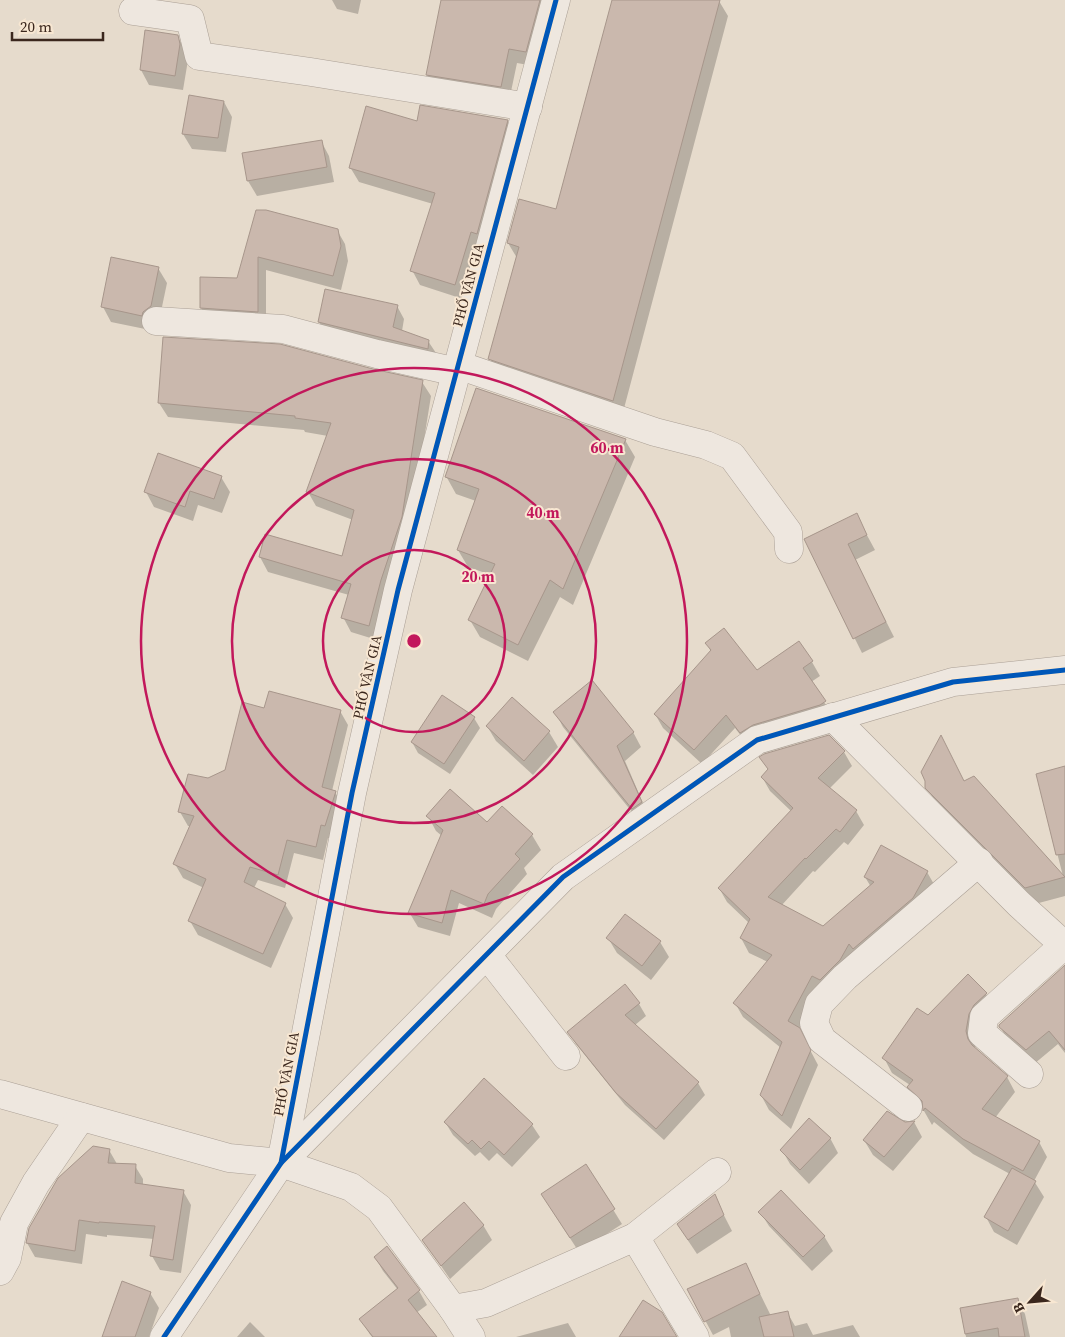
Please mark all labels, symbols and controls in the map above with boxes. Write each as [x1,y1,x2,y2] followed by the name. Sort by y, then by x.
[12,10,104,42] scale bar
[20,16,52,37] text: 20 m
[447,240,489,329] street label: PHỐ VÂN GIA
[590,437,624,458] text: 60 m
[526,502,560,523] text: 40 m
[461,566,495,587] text: 20 m
[348,632,387,721] street label: PHỐ VÂN GIA
[405,632,423,650] centre of rings
[268,1029,304,1118] street label: PHỐ VÂN GIA
[1005,1277,1055,1327] north arrow
[1007,1299,1029,1317] text: B

